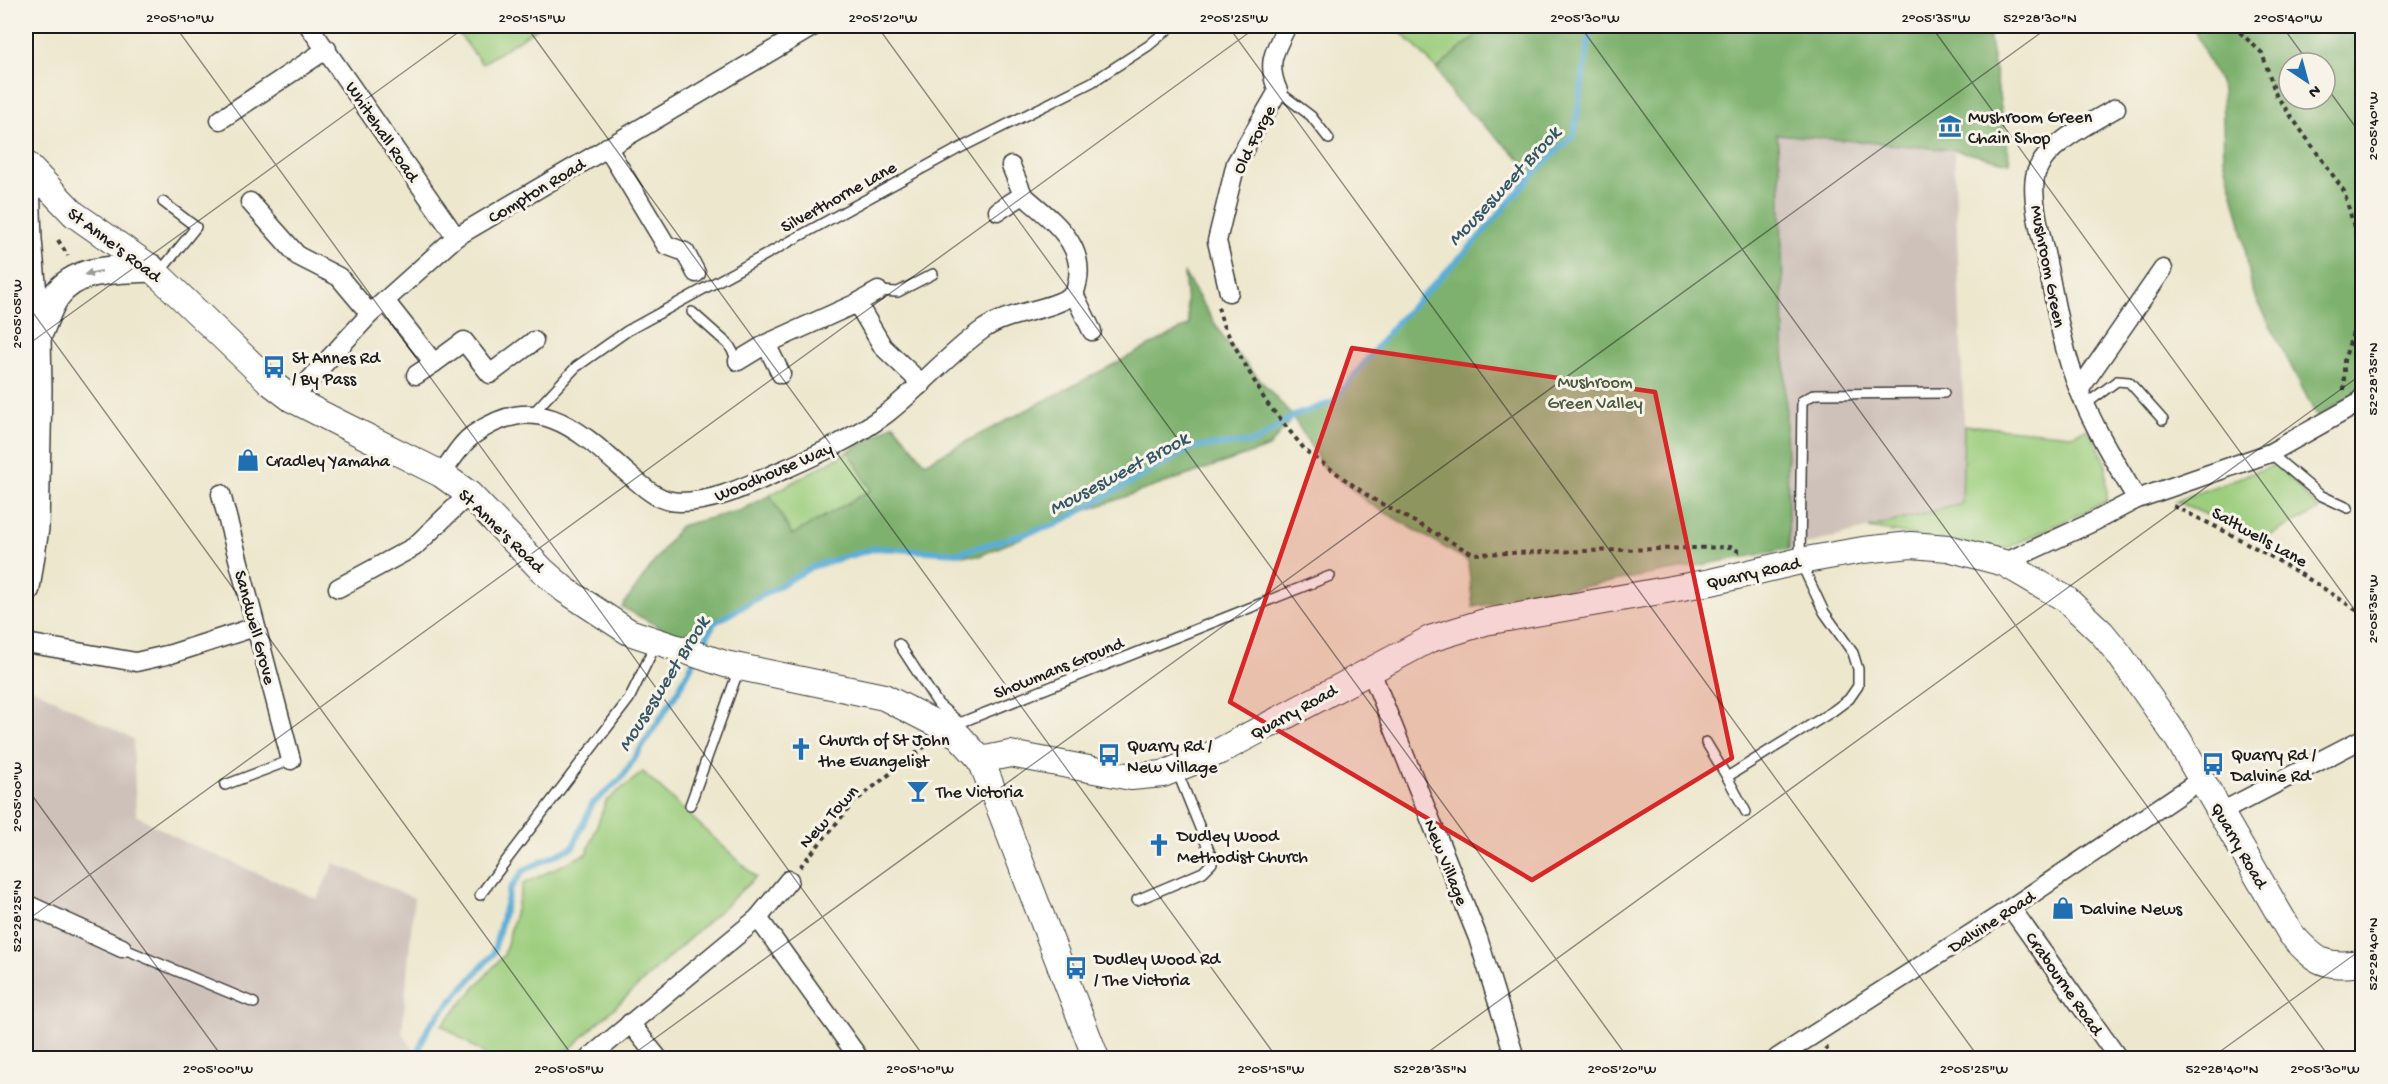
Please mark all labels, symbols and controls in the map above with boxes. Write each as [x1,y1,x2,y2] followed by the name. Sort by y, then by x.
[146,10,214,28] text: 2°05'10"W
[498,10,566,28] text: 2°05'15"W
[848,10,918,28] text: 2°05'20"W
[1200,10,1269,28] text: 2°05'25"W
[1550,10,1620,28] text: 2°05'30"W
[1902,10,1971,28] text: 2°05'35"W
[2003,10,2077,28] text: 52°28'30"N
[2254,10,2323,28] text: 2°05'40"W
[2277,51,2337,111] north arrow
[340,78,423,188] street label: Whitehall Road
[2304,80,2324,101] text: N
[2365,91,2383,160] text: 2°05'40"W
[1229,102,1282,178] street label: Old Forge
[1968,108,2093,150] place label: Mushroom Green Chain Shop
[1937,113,1963,139] museum icon: Mushroom Green Chain Shop
[1444,121,1568,252] water label: Mousesweet Brook
[485,154,591,229] street label: Compton Road
[778,157,901,239] street label: Silverthorne Lane
[63,204,166,289] street label: St Anne's Road
[2024,204,2069,330] street label: Mushroom Green
[83,269,102,278] one-way arrow
[9,279,27,349] text: 2°05'05"W
[2365,342,2383,416] text: 52°28'35"N
[292,349,381,391] place label: St Annes Rd / By Pass
[261,354,287,380] bus stop icon: St Annes Rd / By Pass
[1547,373,1643,415] park label: Mushroom Green Valley
[1046,428,1195,522] water label: Mousesweet Brook
[712,439,836,508] street label: Woodhouse Way
[235,447,261,473] shop icon: Cradley Yamaha
[266,452,391,473] place label: Cradley Yamaha
[453,485,549,579] street label: St Anne's Road
[2207,503,2311,573] street label: Saltwells Lane
[1705,553,1804,595] street label: Quarry Road
[228,568,279,688] street label: Sandwell Grove
[2365,574,2383,643] text: 2°05'35"W
[614,611,717,757] water label: Mousesweet Brook
[991,633,1128,705] street label: Showmans Ground
[1247,680,1342,746] street label: Quarry Road
[818,731,950,773] place label: Church of St John the Evangelist
[788,736,814,762] church icon: Church of St John the Evangelist
[1127,737,1218,779] place label: Quarry Rd / New Village
[1096,742,1122,768] bus stop icon: Quarry Rd / New Village
[2230,746,2317,788] place label: Quarry Rd / Dalvine Rd
[2200,751,2226,777] bus stop icon: Quarry Rd / Dalvine Rd
[9,762,27,832] text: 2°05'00"W
[905,778,931,804] bar icon: The Victoria
[796,782,864,853] street label: New Town
[935,783,1024,804] place label: The Victoria
[2205,800,2272,894] street label: Quarry Road
[1418,817,1472,910] street label: New Village
[1176,827,1308,869] place label: Dudley Wood Methodist Church
[1146,832,1172,858] church icon: Dudley Wood Methodist Church
[9,879,27,952] text: 52°28'25"N
[1944,887,2041,959] street label: Dalvine Road
[2050,895,2076,921] shop icon: Dalvine News
[2080,900,2184,921] place label: Dalvine News
[2365,917,2383,991] text: 52°28'40"N
[2020,929,2107,1041] street label: Crabourne Road
[1093,950,1221,992] place label: Dudley Wood Rd / The Victoria
[1063,955,1089,981] bus stop icon: Dudley Wood Rd / The Victoria
[183,1061,253,1079] text: 2°05'00"W
[534,1061,604,1079] text: 2°05'05"W
[886,1061,954,1079] text: 2°05'10"W
[1237,1061,1305,1079] text: 2°05'15"W
[1393,1061,1467,1079] text: 52°28'35"N
[1587,1061,1657,1079] text: 2°05'20"W
[1940,1061,2009,1079] text: 2°05'25"W
[2185,1061,2259,1079] text: 52°28'40"N
[2290,1061,2360,1079] text: 2°05'30"W

